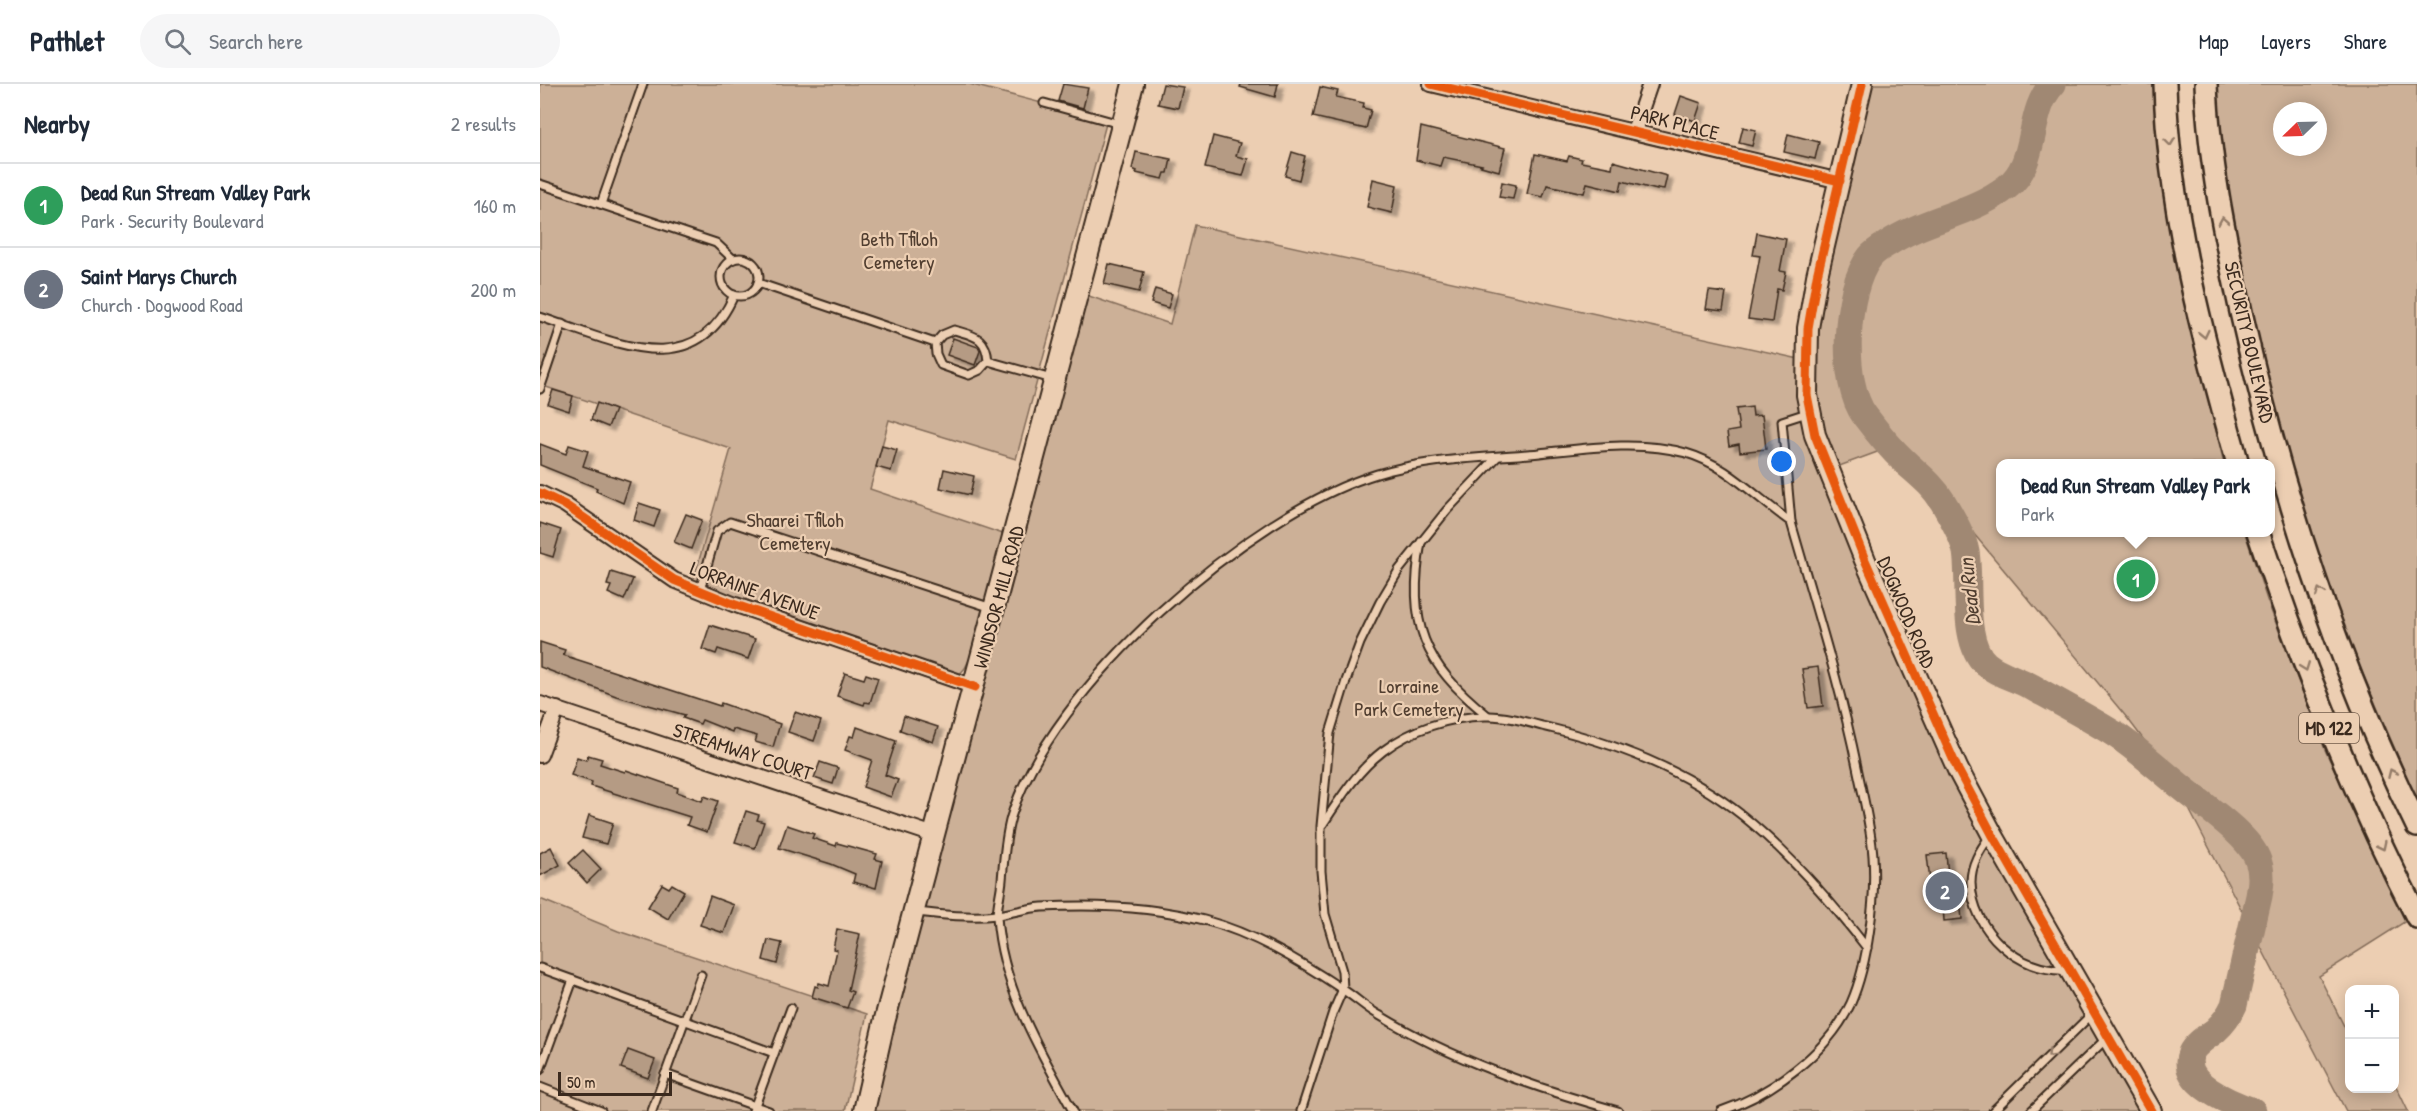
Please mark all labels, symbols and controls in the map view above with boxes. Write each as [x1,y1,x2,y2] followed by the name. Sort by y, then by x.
[140,14,560,68] search box
[30,22,104,60] text: Pathlet
[161,25,194,58] icon: search
[209,26,303,56] text: Search here
[2199,27,2228,56] text: Map
[2261,27,2311,56] text: Layers
[2344,27,2387,56] text: Share
[1628,98,1722,146] street label: PARK PLACE
[2273,102,2327,156] north arrow
[24,106,90,141] text: Nearby
[451,110,516,137] text: 2 results
[2163,138,2176,147] one-way arrow
[81,177,310,207] text: Dead Run Stream Valley Park
[40,192,47,219] text: 1
[474,192,516,219] text: 160 m
[81,207,264,234] text: Park · Security Boulevard
[2218,216,2230,225] one-way arrow
[860,225,938,275] park label: Beth Tfiloh Cemetery
[2218,259,2282,426] street label: SECURITY BOULEVARD
[81,261,237,291] text: Saint Marys Church
[39,276,48,303] text: 2
[471,276,516,303] text: 200 m
[81,291,242,318] text: Church · Dogwood Road
[2197,329,2210,339] one-way arrow
[1767,447,1796,476] your location
[1996,459,2275,537] popup
[2021,470,2250,500] text: Dead Run Stream Valley Park
[2021,500,2054,527] text: Park
[746,506,844,556] park label: Shaarei Tfiloh Cemetery
[966,522,1030,671] street label: WINDSOR MILL ROAD
[1871,552,1943,672] street label: DOGWOOD ROAD
[687,554,823,626] street label: LORRAINE AVENUE
[1951,556,1987,627] water label: Dead Run
[2116,556,2156,602] pin: 1
[2315,587,2328,597] one-way arrow
[2297,661,2310,672] one-way arrow
[1354,672,1464,722] park label: Lorraine Park Cemetery
[2299,713,2359,743] road number: MD 122
[670,716,817,786] street label: STREAMWAY COURT
[2388,768,2400,779] one-way arrow
[2375,840,2387,851] one-way arrow
[1926,868,1964,914] pin: 2
[2345,985,2399,1093] map controls
[2345,985,2399,1039] button: +
[2345,1039,2399,1093] button: −
[2048,1047,2058,1058] one-way arrow
[558,1069,672,1096] scale bar
[567,1071,596,1093] text: 50 m

